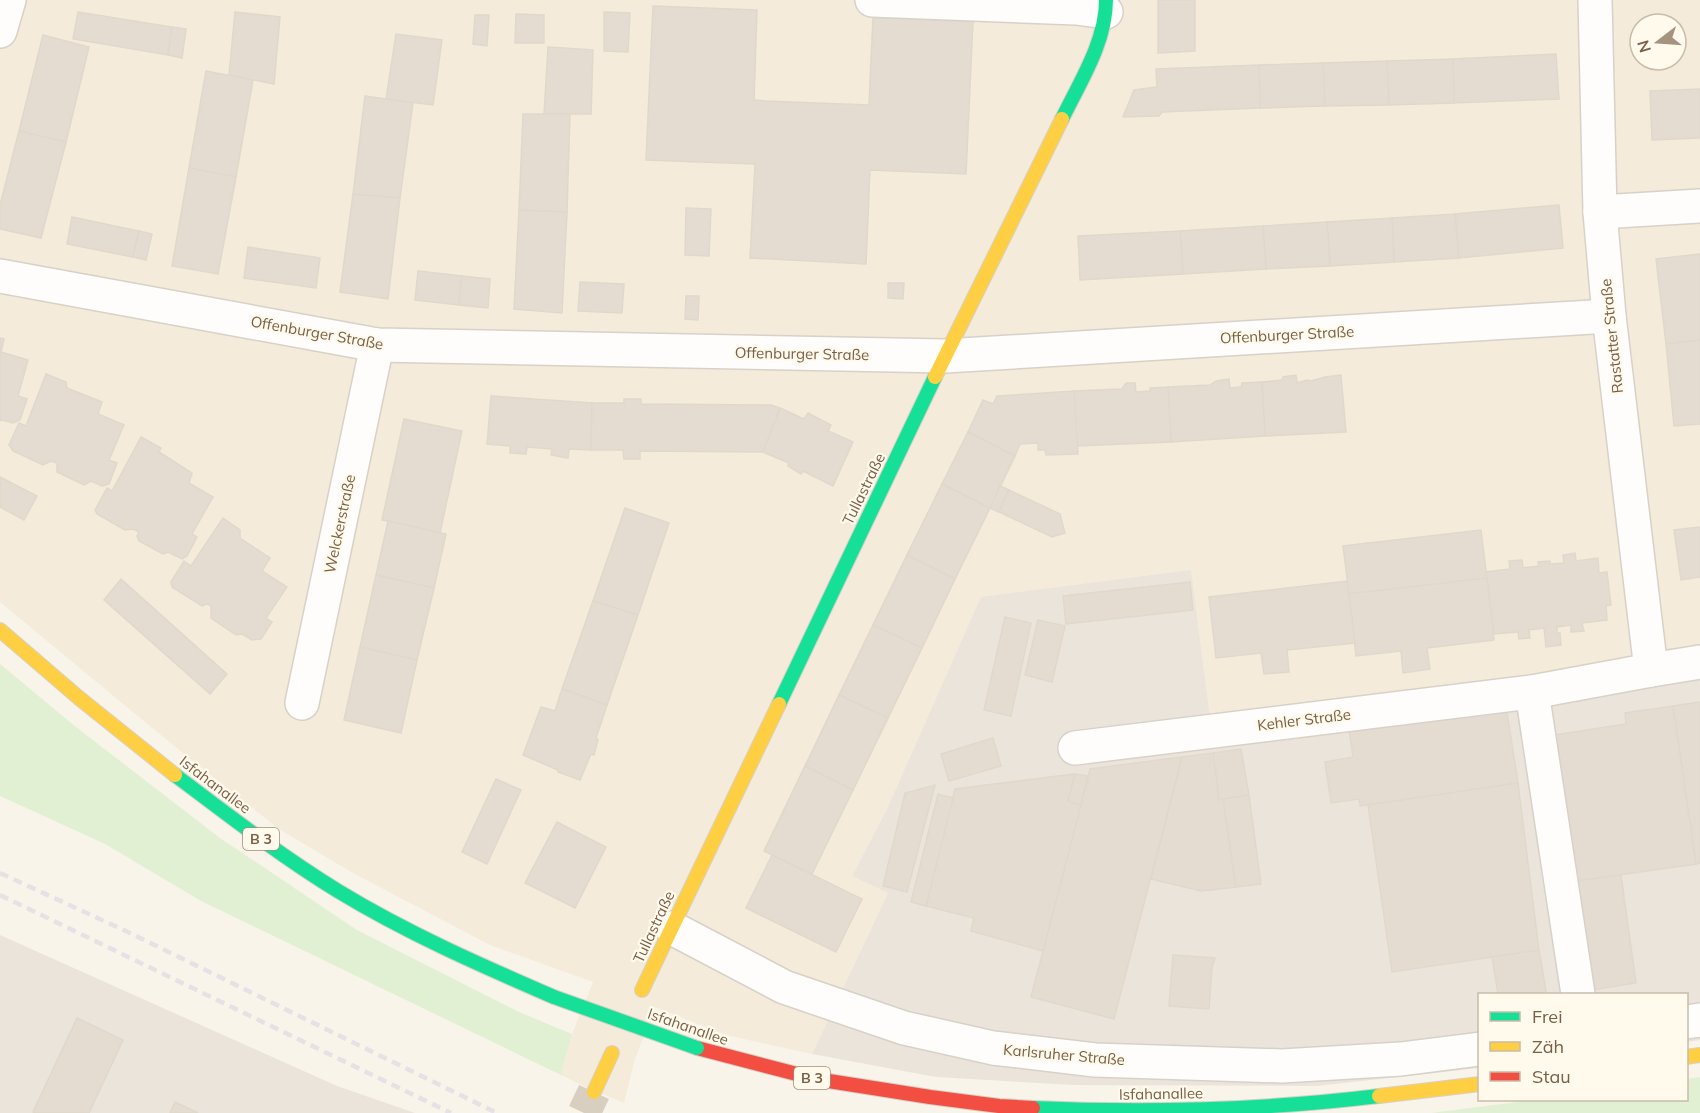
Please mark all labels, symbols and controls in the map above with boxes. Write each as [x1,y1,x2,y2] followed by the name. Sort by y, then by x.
[1628,12,1688,72] north arrow
[1632,38,1655,55] text: N
[1596,278,1627,394] street label: Rastatter Straße
[249,311,385,354] street label: Offenburger Straße
[1219,321,1355,348] street label: Offenburger Straße
[735,343,869,364] street label: Offenburger Straße
[838,450,889,528] street label: Tullastraße
[320,473,359,575] street label: Welckerstraße
[1256,704,1352,735] street label: Kehler Straße
[176,752,255,818] street label: Isfahanallee
[243,828,279,850] road number: B 3
[629,888,679,966] street label: Tullastraße
[1478,993,1688,1101] legend
[645,1004,731,1049] street label: Isfahanallee
[1532,1005,1562,1028] text: Frei
[1532,1035,1564,1058] text: Zäh
[1002,1040,1126,1069] street label: Karlsruher Straße
[1532,1065,1571,1088] text: Stau
[794,1067,830,1089] road number: B 3
[1119,1083,1203,1104] street label: Isfahanallee

